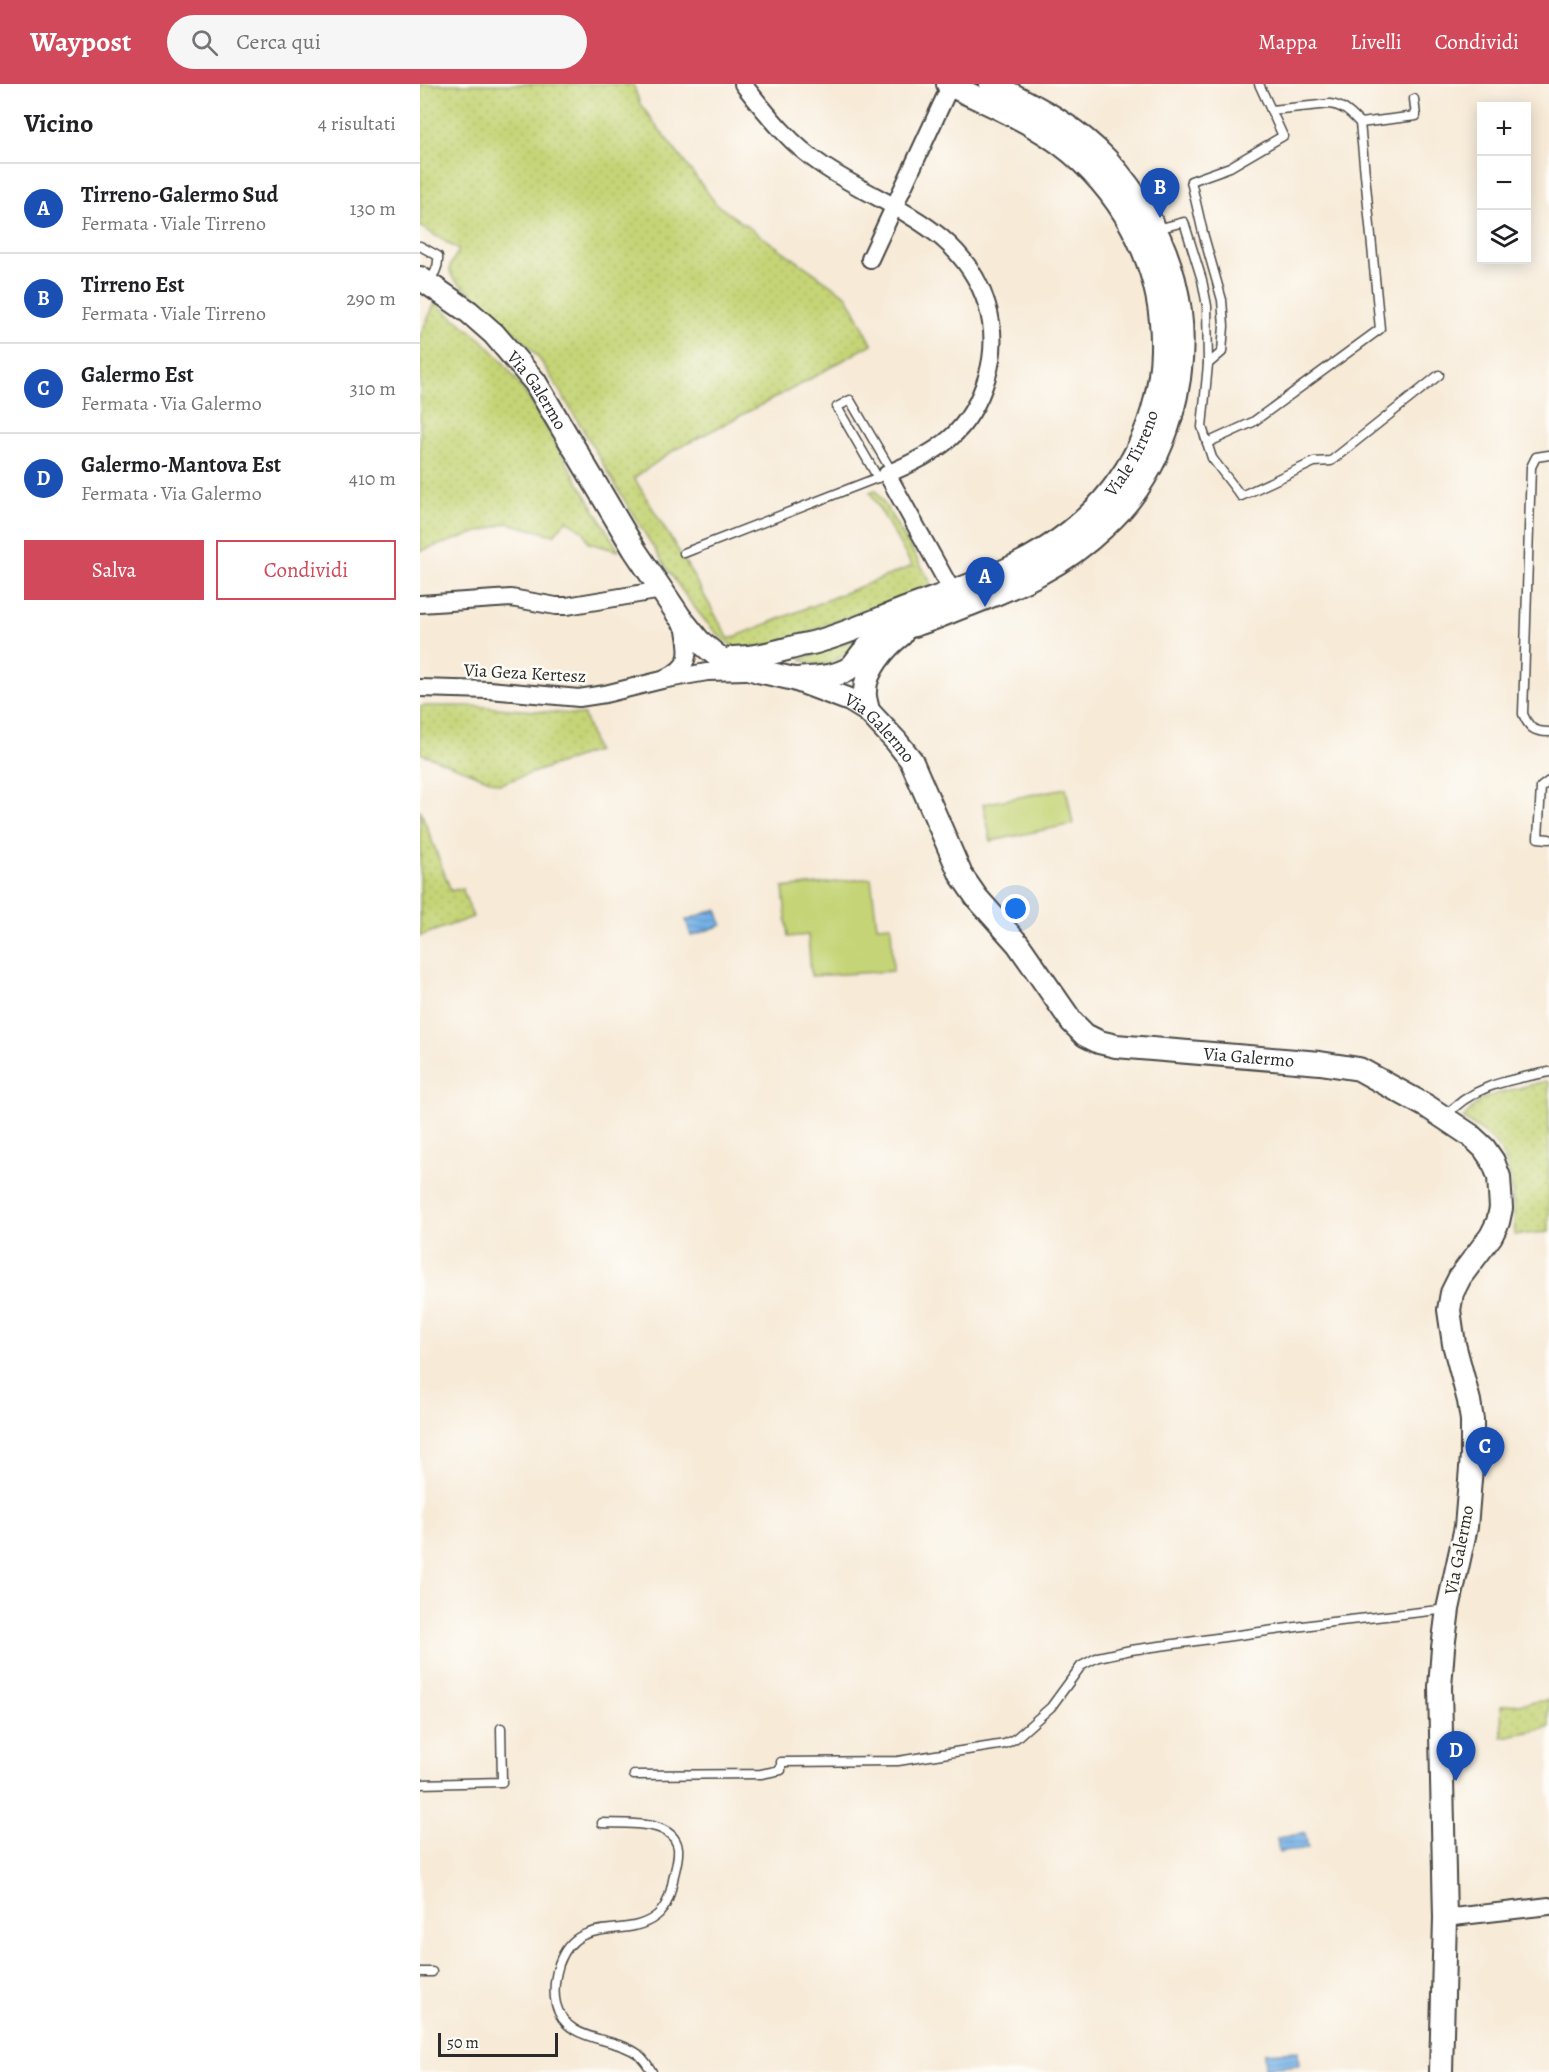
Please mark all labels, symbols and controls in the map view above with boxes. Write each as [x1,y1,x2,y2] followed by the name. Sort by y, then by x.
[167,15,587,69] search box
[30,23,131,61] text: Waypost
[188,26,221,59] icon: search
[236,27,321,57] text: Cerca qui
[1258,28,1317,56] text: Mappa
[1350,28,1402,56] text: Livelli
[1435,28,1519,56] text: Condividi
[1477,102,1531,264] map controls
[1477,102,1531,156] button: +
[24,106,93,141] text: Vicino
[318,110,396,137] text: 4 risultati
[1477,156,1531,210] button: −
[1140,168,1180,218] pin: B
[81,180,278,210] text: Tirreno-Galermo Sud
[37,195,50,222] text: A
[350,195,396,222] text: 130 m
[81,210,266,237] text: Fermata · Viale Tirreno
[1477,210,1531,264] button: layers
[81,270,185,300] text: Tirreno Est
[37,285,50,312] text: B
[346,285,396,312] text: 290 m
[81,300,266,327] text: Fermata · Viale Tirreno
[501,345,573,434] street label: Via Galermo
[81,360,194,390] text: Galermo Est
[37,375,50,402] text: C
[350,375,396,402] text: 310 m
[81,390,262,417] text: Fermata · Via Galermo
[1098,407,1164,502] street label: Viale Tirreno
[81,450,281,480] text: Galermo-Mantova Est
[37,465,50,492] text: D
[349,465,396,492] text: 410 m
[81,480,262,507] text: Fermata · Via Galermo
[24,540,204,600] button: Salva
[216,540,396,600] button: Condividi
[966,558,1004,607] pin: A
[462,658,587,688] street label: Via Geza Kertesz
[839,687,921,768] street label: Via Galermo
[1001,894,1030,923] your location
[1202,1041,1295,1073] street label: Via Galermo
[1466,1428,1504,1477] pin: C
[1438,1503,1479,1598] street label: Via Galermo
[1436,1732,1476,1781] pin: D
[438,2030,558,2058] scale bar
[447,2032,479,2054] text: 50 m

